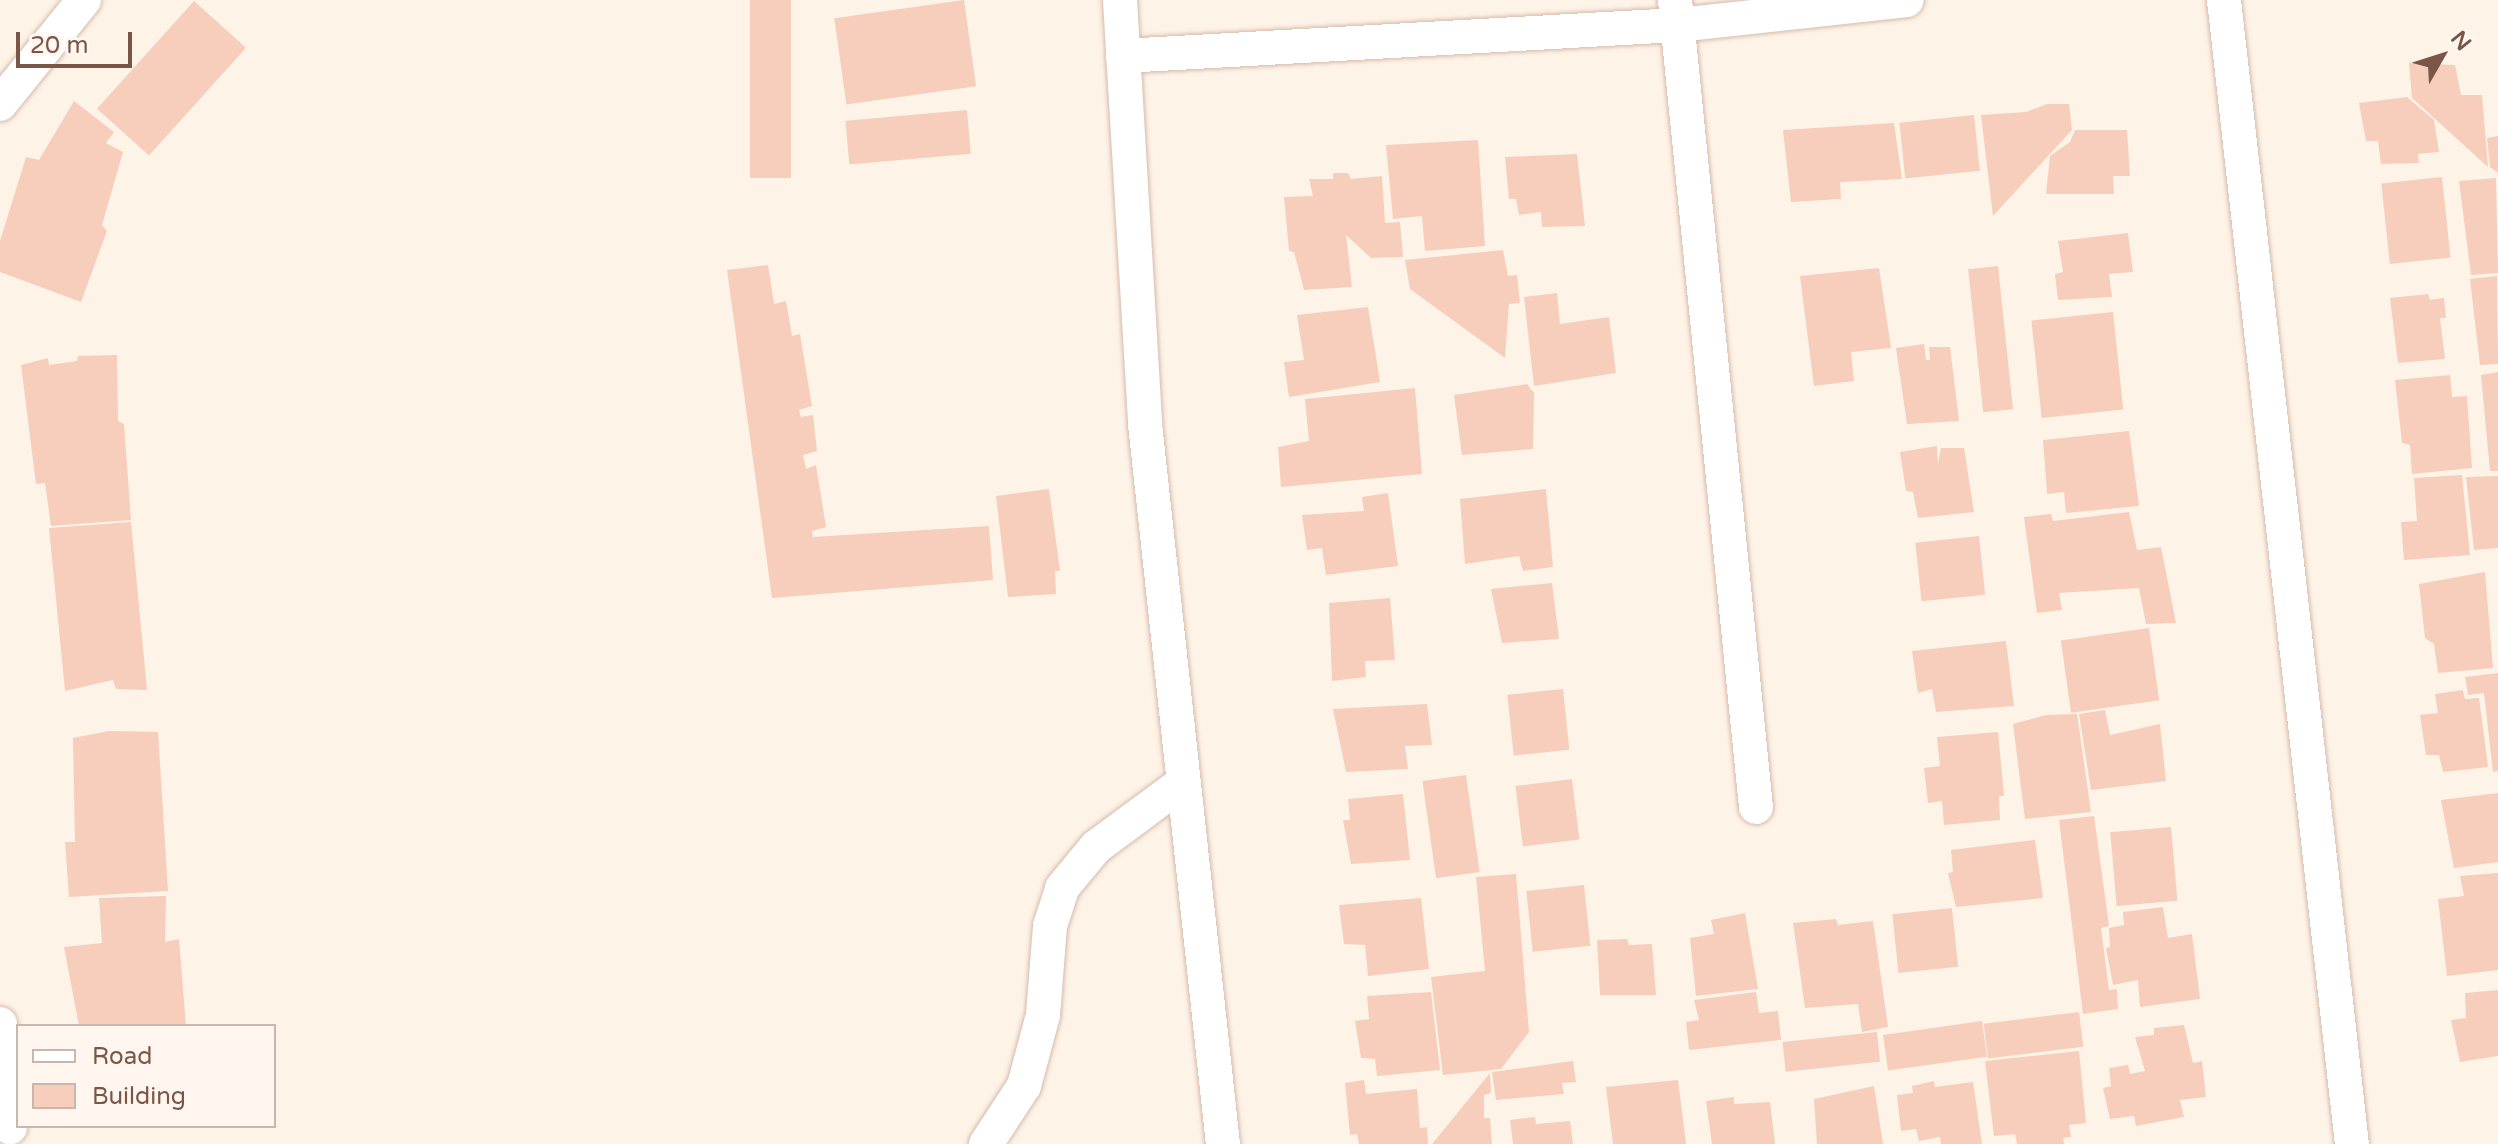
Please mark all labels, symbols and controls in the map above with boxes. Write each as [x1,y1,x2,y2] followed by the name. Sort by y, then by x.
[20,16,136,66] scale bar
[2402,16,2482,96] north arrow
[2445,26,2476,56] text: N
[30,31,88,60] text: 20 m
[16,1024,276,1128] legend
[92,1042,152,1071] text: Road
[92,1082,186,1111] text: Building

